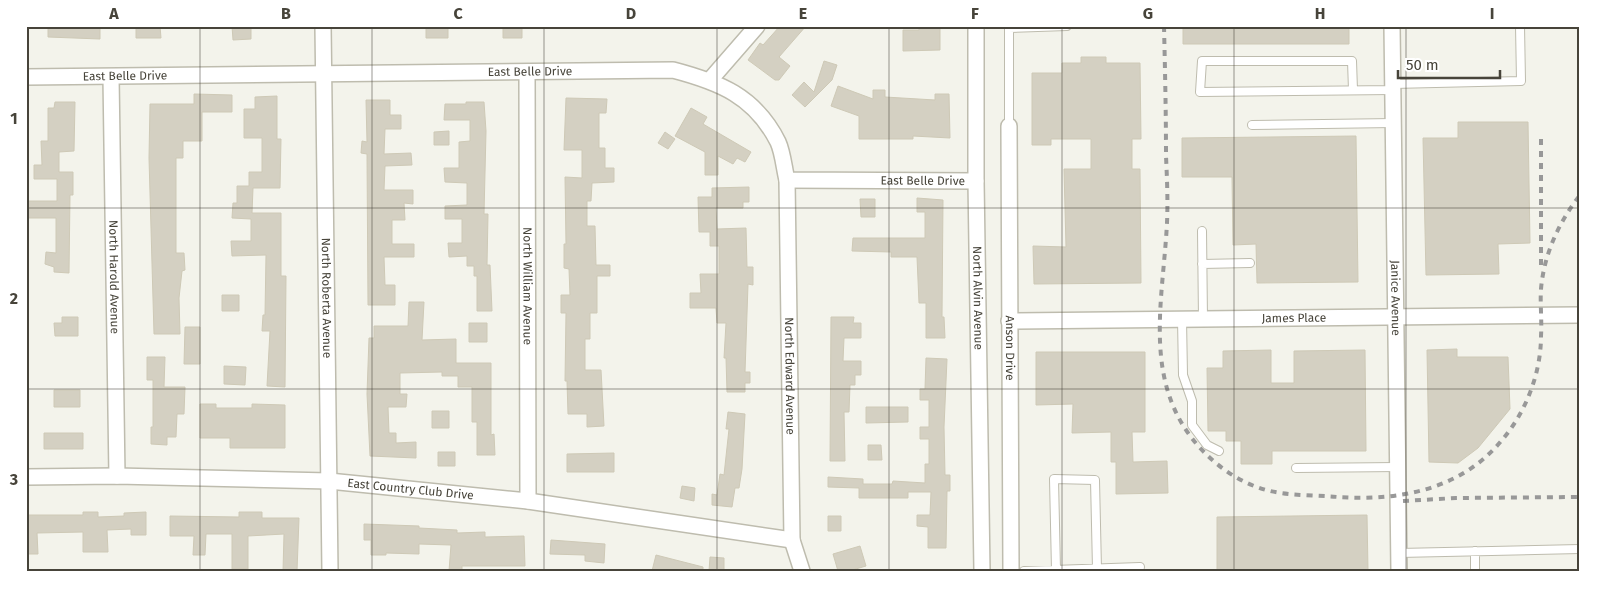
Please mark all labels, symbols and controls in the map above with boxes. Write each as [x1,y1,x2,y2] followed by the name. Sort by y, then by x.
[108,4,119,23] text: A
[281,4,291,23] text: B
[453,4,463,23] text: C
[626,4,636,23] text: D
[799,4,807,23] text: E
[971,4,979,23] text: F
[1143,4,1153,23] text: G
[1315,4,1325,23] text: H
[1490,4,1494,23] text: I
[1398,48,1501,80] scale bar
[1406,56,1439,74] text: 50 m
[488,64,572,79] street label: East Belle Drive
[83,68,167,83] street label: East Belle Drive
[10,109,18,128] text: 1
[880,173,965,188] street label: East Belle Drive
[106,220,122,334] street label: North Harold Avenue
[520,227,535,345] street label: North William Avenue
[319,238,334,358] street label: North Roberta Avenue
[970,246,986,350] street label: North Alvin Avenue
[1388,260,1403,336] street label: Janice Avenue
[10,289,18,308] text: 2
[1262,311,1326,325] street label: James Place
[1003,315,1017,381] street label: Anson Drive
[782,317,798,435] street label: North Edward Avenue
[9,470,18,489] text: 3
[347,476,474,503] street label: East Country Club Drive

